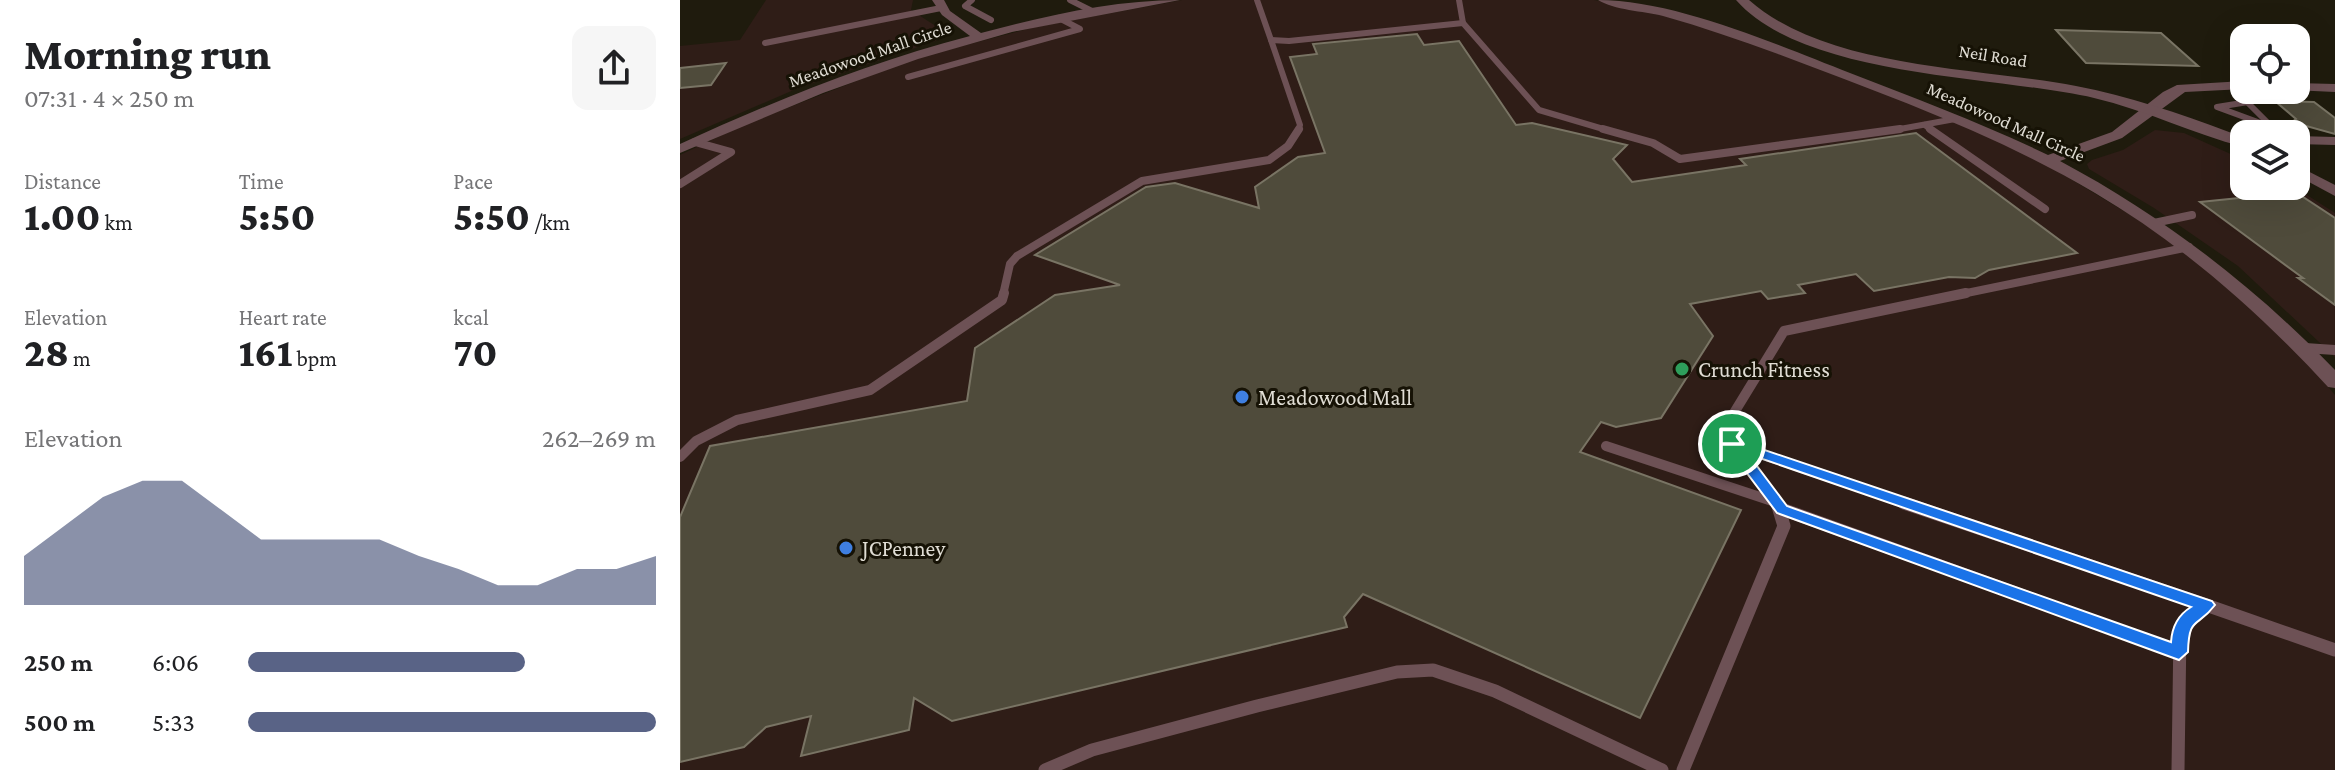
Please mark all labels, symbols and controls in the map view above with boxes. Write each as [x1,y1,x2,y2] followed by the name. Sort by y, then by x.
[786,17,954,91] street label: Meadowood Mall Circle
[2230,24,2310,200] map controls
[2230,24,2310,104] button: locate
[572,26,656,110] button: share
[24,30,271,78] text: Morning run
[1957,41,2029,71] street label: Neil Road
[1924,78,2088,166] street label: Meadowood Mall Circle
[24,84,194,113] text: 07:31 · 4 × 250 m
[2230,120,2310,200] button: layers
[24,169,101,194] text: Distance
[239,169,284,194] text: Time
[453,169,493,194] text: Pace
[24,194,100,239] text: 1.00
[239,194,315,239] text: 5:50
[453,194,530,239] text: 5:50
[100,210,133,235] text: km
[530,210,570,235] text: /km
[24,305,107,330] text: Elevation
[239,305,327,330] text: Heart rate
[453,305,489,330] text: kcal
[24,330,69,375] text: 28
[239,330,292,375] text: 161
[453,330,498,375] text: 70
[69,346,91,371] text: m
[292,346,337,371] text: bpm
[1698,357,1830,382] place label: Crunch Fitness
[1673,360,1691,378] marker: Crunch Fitness
[1258,385,1412,410] place label: Meadowood Mall
[1233,388,1251,406] marker: Meadowood Mall
[1698,410,1766,478] pin
[1710,422,1754,466] icon: arrive
[24,424,122,453] text: Elevation
[542,424,656,453] text: 262–269 m
[860,536,946,561] place label: JCPenney
[837,539,855,557] marker: JCPenney
[24,648,93,677] text: 250 m
[152,648,199,677] text: 6:06
[24,708,95,737] text: 500 m
[152,708,195,737] text: 5:33

